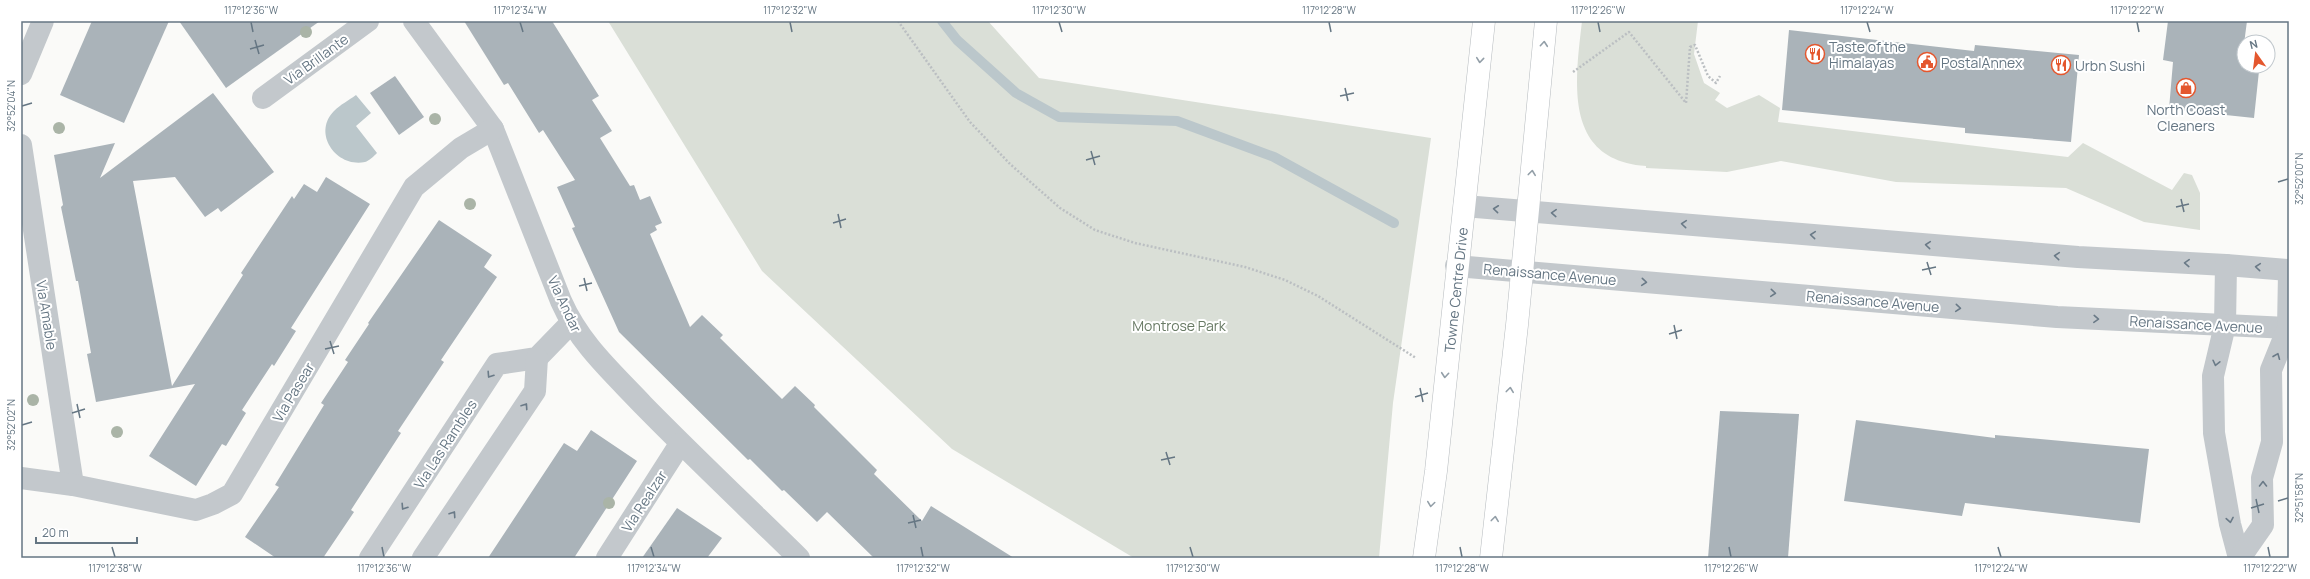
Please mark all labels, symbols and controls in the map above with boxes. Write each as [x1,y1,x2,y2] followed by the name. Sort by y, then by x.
[224,3,279,17] text: 117°12'36"W
[493,3,547,17] text: 117°12'34"W
[763,3,817,17] text: 117°12'32"W
[1032,3,1087,17] text: 117°12'30"W
[1302,3,1357,17] text: 117°12'28"W
[1571,3,1626,17] text: 117°12'26"W
[1840,3,1894,17] text: 117°12'24"W
[2110,3,2165,17] text: 117°12'22"W
[280,29,352,89] street label: Via Brillante
[2236,34,2276,74] north arrow
[2248,36,2259,52] text: N
[1829,37,1906,72] place label: Taste of the Himalayas
[1540,40,1549,47] one-way arrow
[1804,43,1826,65] restaurant icon: Taste of the Himalayas
[1916,51,1938,73] public building icon: PostalAnnex
[1941,53,2023,72] place label: PostalAnnex
[2050,54,2072,76] restaurant icon: Urbn Sushi
[2075,56,2145,75] place label: Urbn Sushi
[1476,57,1485,63] one-way arrow
[2175,77,2197,99] shop icon: North Coast Cleaners
[4,80,18,132] text: 32°52'04"N
[2147,100,2226,135] place label: North Coast Cleaners
[2292,153,2306,205] text: 32°52'00"N
[1527,170,1536,176] one-way arrow
[1493,204,1499,213] one-way arrow
[1551,209,1557,218] one-way arrow
[1680,219,1687,228] one-way arrow
[1439,226,1471,353] street label: Towne Centre Drive
[1810,231,1816,240] one-way arrow
[1925,240,1931,249] one-way arrow
[2054,251,2060,260] one-way arrow
[2184,258,2190,267] one-way arrow
[1483,259,1617,289] street label: Renaissance Avenue
[2255,263,2261,272] one-way arrow
[544,273,586,335] street label: Via Andar
[1641,277,1647,286] one-way arrow
[32,279,62,351] street label: Via Amable
[1806,286,1940,316] street label: Renaissance Avenue
[1770,288,1776,297] one-way arrow
[1955,304,1961,313] one-way arrow
[2129,311,2263,337] street label: Renaissance Avenue
[2093,315,2099,323] one-way arrow
[1132,316,1227,335] park label: Montrose Park
[2272,353,2280,360] one-way arrow
[268,359,318,425] street label: Via Pasear
[2212,359,2221,366] one-way arrow
[487,371,495,378] one-way arrow
[1440,372,1449,378] one-way arrow
[1505,387,1514,393] one-way arrow
[409,396,481,492] street label: Via Las Rambles
[4,399,18,451] text: 32°52'02"N
[520,403,528,410] one-way arrow
[617,467,671,535] street label: Via Realzar
[2292,473,2306,523] text: 32°51'58"N
[2259,481,2267,487] one-way arrow
[1427,501,1436,507] one-way arrow
[401,503,409,510] one-way arrow
[448,511,455,518] one-way arrow
[1490,516,1499,522] one-way arrow
[2225,516,2233,523] one-way arrow
[36,519,137,545] scale bar
[42,524,69,541] text: 20 m
[88,561,142,575] text: 117°12'38"W
[357,561,412,575] text: 117°12'36"W
[627,561,681,575] text: 117°12'34"W
[896,561,950,575] text: 117°12'32"W
[1166,561,1221,575] text: 117°12'30"W
[1435,561,1490,575] text: 117°12'28"W
[1704,561,1759,575] text: 117°12'26"W
[1974,561,2028,575] text: 117°12'24"W
[2243,561,2298,575] text: 117°12'22"W

